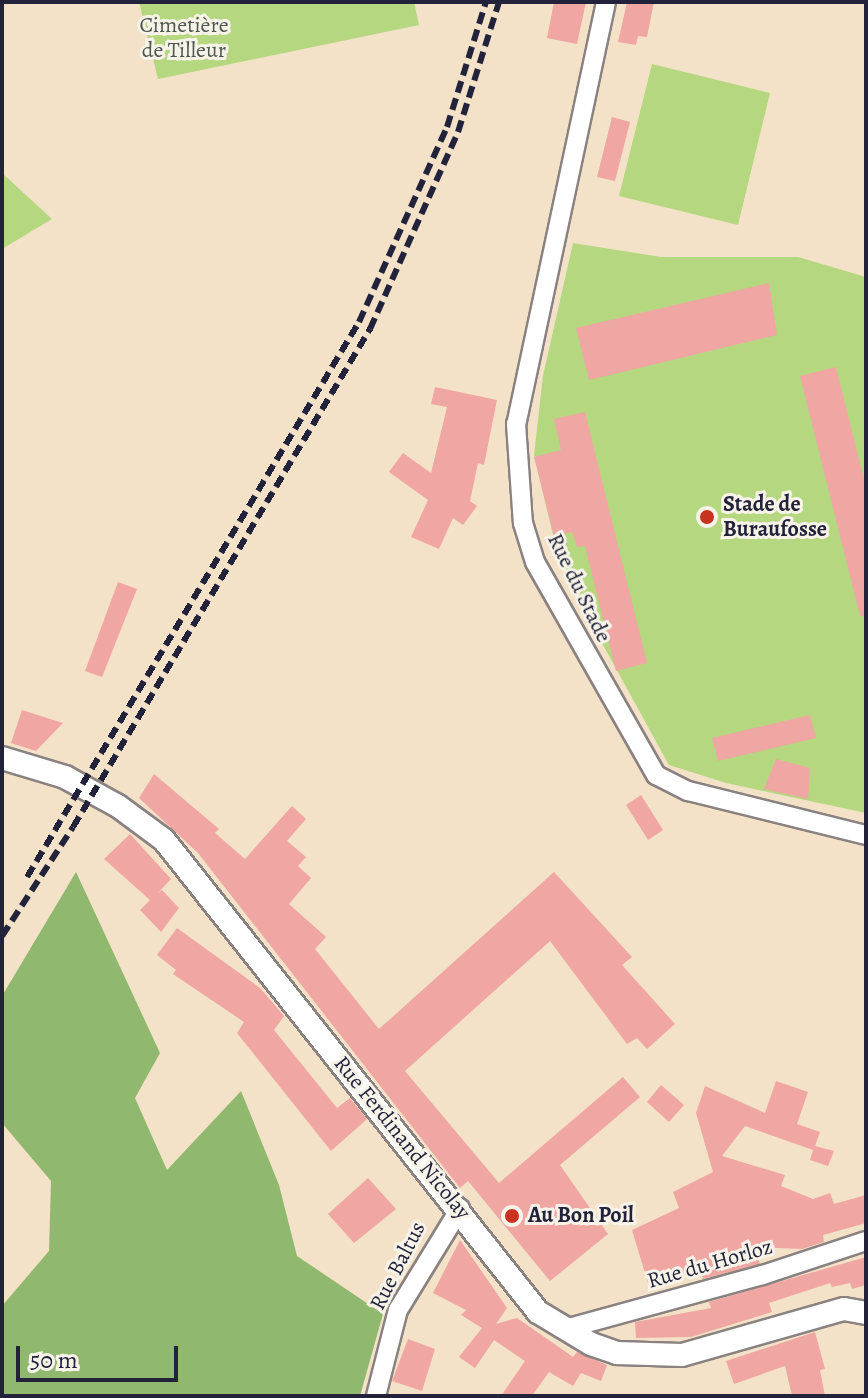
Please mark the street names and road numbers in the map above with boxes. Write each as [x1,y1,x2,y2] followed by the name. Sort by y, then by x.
[541,529,617,647] street label: Rue du Stade
[328,1051,476,1225] street label: Rue Ferdinand Nicolay
[365,1217,431,1315] street label: Rue Baltus
[644,1234,776,1294] street label: Rue du Horloz

